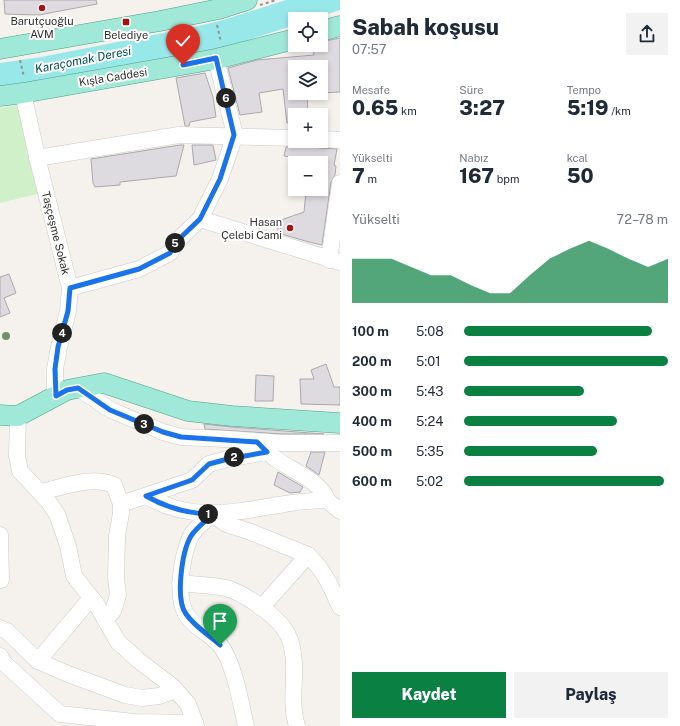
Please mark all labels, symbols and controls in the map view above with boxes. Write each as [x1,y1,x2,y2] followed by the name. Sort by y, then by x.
[37,3,47,13] marker: Barutçuoğlu AVM
[288,12,328,196] map controls
[288,12,328,52] button: locate
[626,13,668,55] button: share
[352,14,499,40] text: Sabah koşusu
[10,15,74,40] place label: Barutçuoğlu AVM
[121,17,131,27] marker: Belediye
[166,24,200,65] pin
[104,29,148,41] place label: Belediye
[172,30,194,52] icon: check
[352,42,387,57] text: 07:57
[34,44,132,76] water label: Karaçomak Deresi
[288,60,328,100] button: layers
[78,66,148,89] street label: Kışla Caddesi
[352,84,390,96] text: Mesafe
[459,84,484,96] text: Süre
[567,84,601,96] text: Tempo
[216,88,236,108] pin: 6
[222,92,230,104] text: 6
[352,96,398,120] text: 0.65
[459,96,505,120] text: 3:27
[567,96,609,120] text: 5:19
[398,105,417,117] text: km
[609,105,631,117] text: /km
[288,108,328,148] button: +
[352,152,392,164] text: Yükselti
[459,152,488,164] text: Nabız
[567,152,588,164] text: kcal
[288,156,328,196] button: −
[352,164,365,188] text: 7
[459,164,494,188] text: 167
[567,164,594,188] text: 50
[365,173,377,185] text: m
[494,173,519,185] text: bpm
[39,190,72,276] street label: Taşçeşme Sokak
[352,212,400,227] text: Yükselti
[616,212,668,227] text: 72–78 m
[221,216,282,242] place label: Hasan Çelebi Cami
[285,223,295,233] marker: Hasan Çelebi Cami
[165,233,185,253] pin: 5
[171,237,179,249] text: 5
[52,323,72,343] pin: 4
[352,324,389,339] text: 100 m
[416,324,444,339] text: 5:08
[58,327,66,339] text: 4
[352,354,392,369] text: 200 m
[416,354,441,369] text: 5:01
[352,384,392,399] text: 300 m
[416,384,444,399] text: 5:43
[134,414,154,434] pin: 3
[352,414,392,429] text: 400 m
[416,414,443,429] text: 5:24
[140,418,148,430] text: 3
[352,444,392,459] text: 500 m
[416,444,444,459] text: 5:35
[224,447,244,467] pin: 2
[231,451,238,463] text: 2
[352,474,392,489] text: 600 m
[416,474,443,489] text: 5:02
[198,504,218,524] pin: 1
[206,508,210,520] text: 1
[203,604,237,645] pin
[209,610,231,632] icon: arrive
[352,672,506,718] button: Kaydet
[514,672,668,718] button: Paylaş

